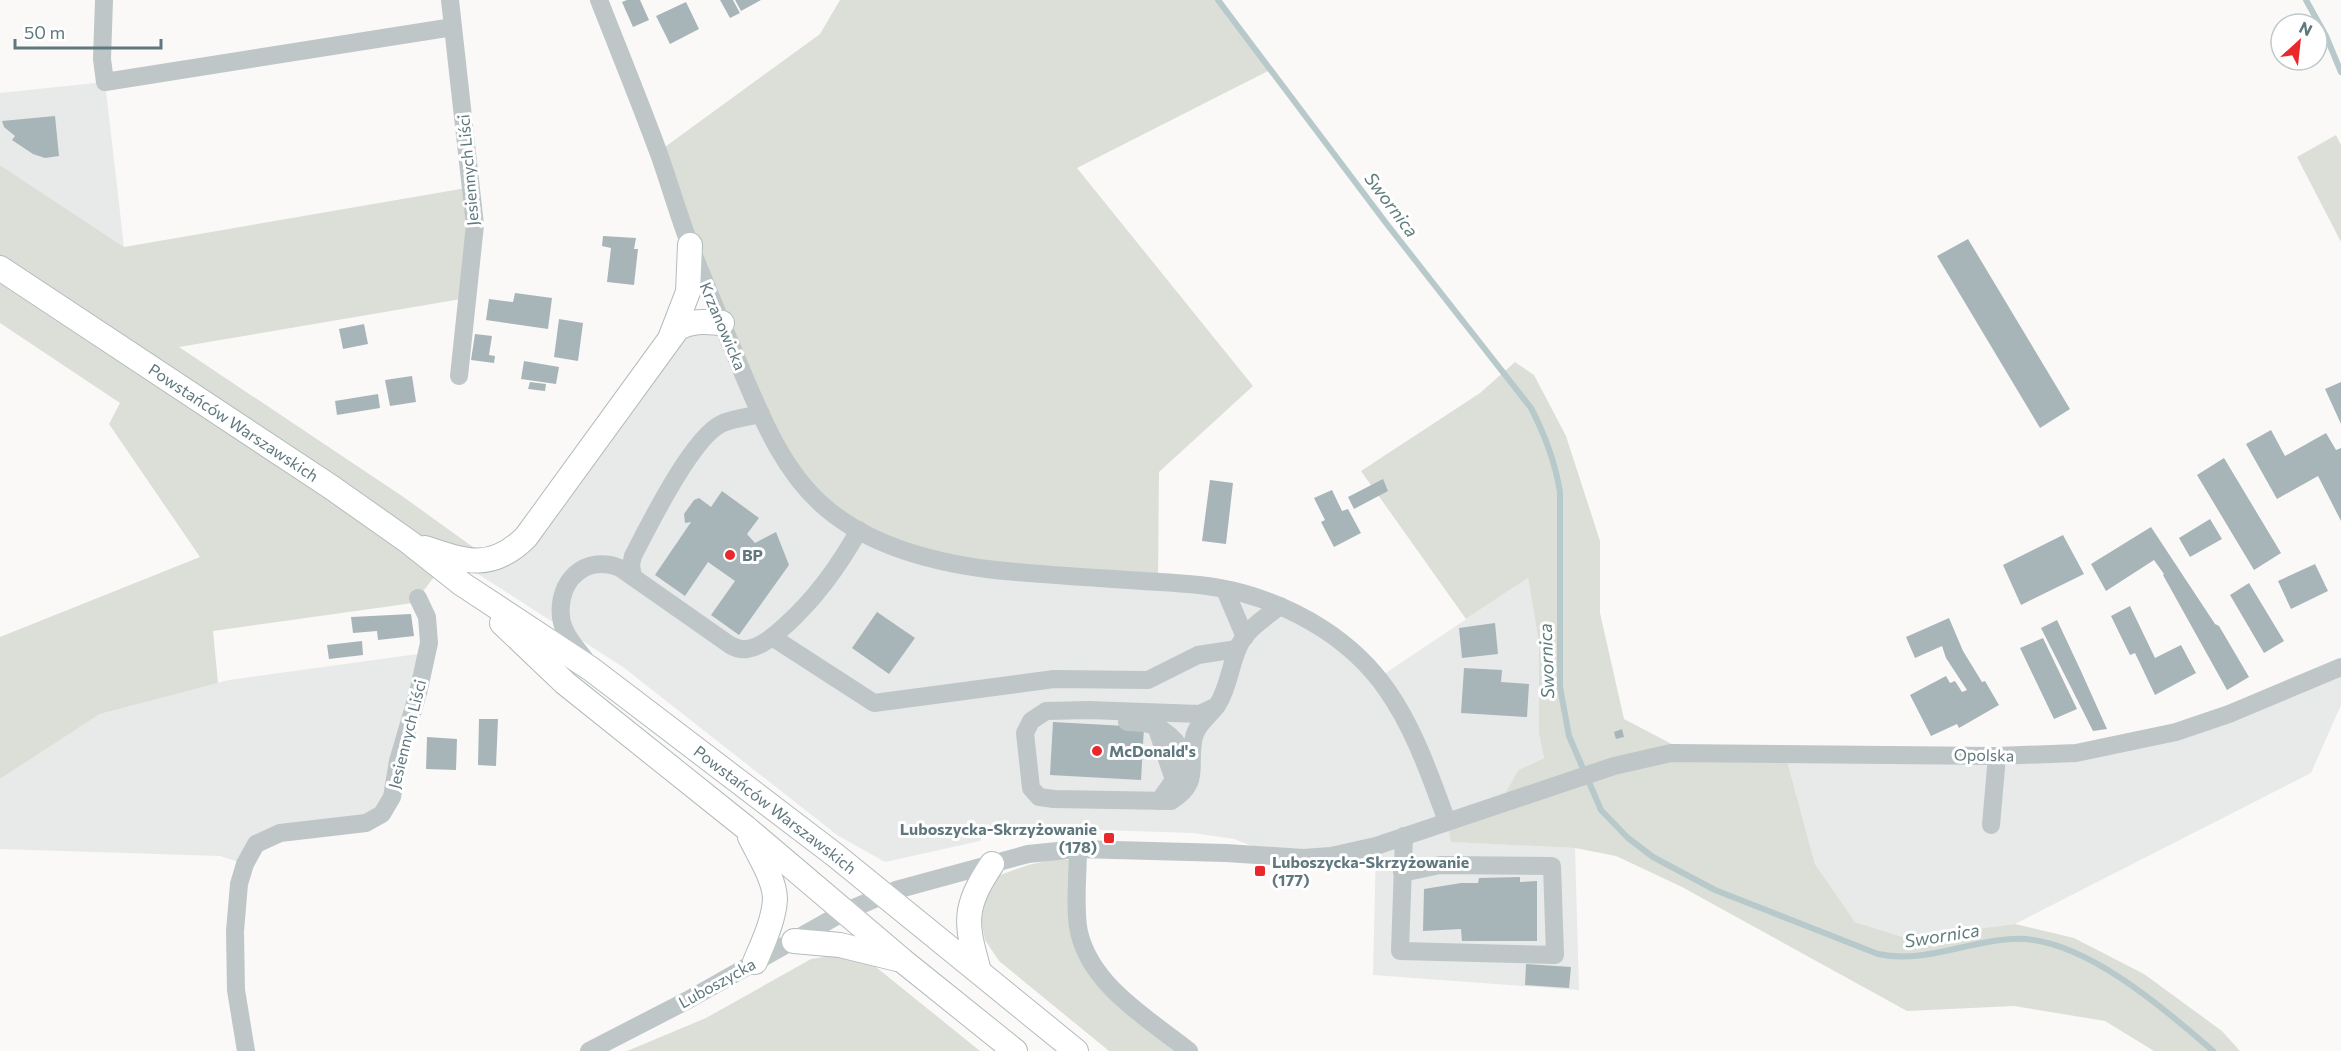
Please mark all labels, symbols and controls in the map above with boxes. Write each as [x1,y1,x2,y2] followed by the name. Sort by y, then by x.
[15,12,160,50] scale bar
[2269,12,2329,72] north arrow
[2296,17,2316,39] text: N
[24,21,65,43] text: 50 m
[453,114,482,227] street label: Jesiennych Liści
[1360,168,1423,241] water label: Swornica
[696,279,751,373] street label: Krzanowicka
[145,359,322,485] street label: Powstańców Warszawskich
[742,545,763,564] place label: BP
[723,548,737,562] marker: BP
[1534,623,1558,699] water label: Swornica
[384,677,429,790] street label: Jesiennych Liści
[690,741,860,877] street label: Powstańców Warszawskich
[1109,741,1196,760] place label: McDonald's
[1090,744,1104,758] marker: McDonald's
[1954,744,2014,765] street label: Opolska
[900,819,1097,856] place label: Luboszycka-Skrzyżowanie (178)
[1102,831,1116,845] marker: Luboszycka-Skrzyżowanie (178)
[1272,852,1469,889] place label: Luboszycka-Skrzyżowanie (177)
[1253,864,1267,878] marker: Luboszycka-Skrzyżowanie (177)
[1903,918,1981,952] water label: Swornica
[675,954,759,1012] street label: Luboszycka

